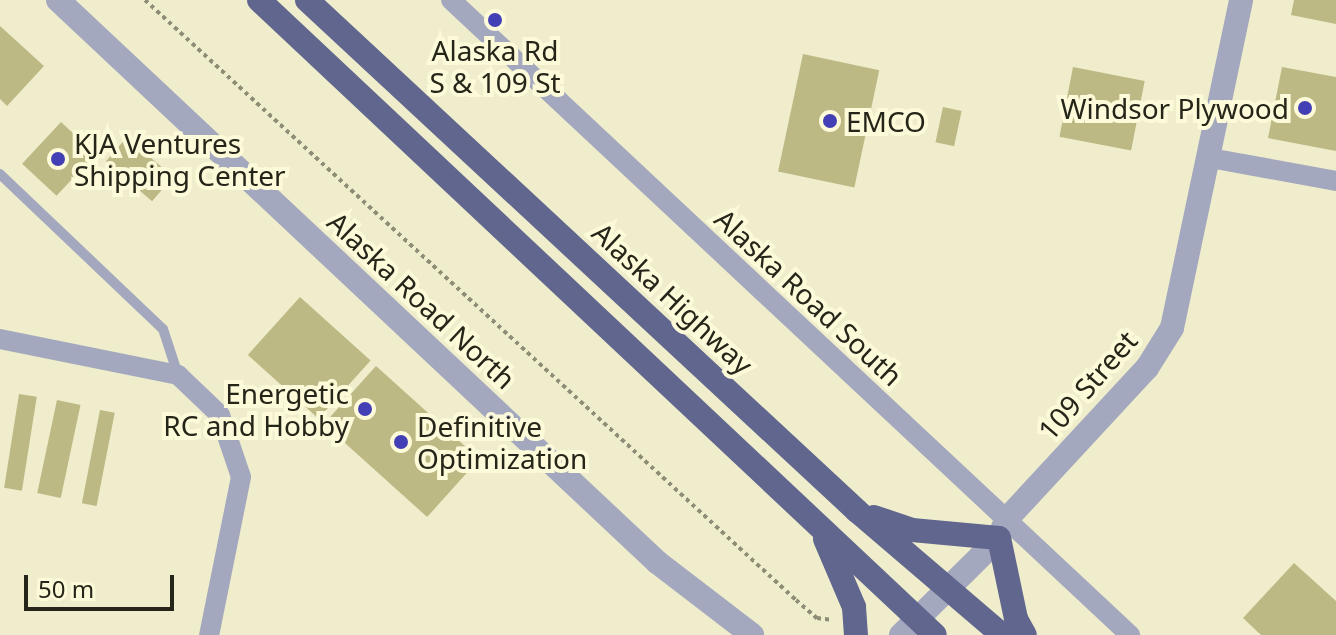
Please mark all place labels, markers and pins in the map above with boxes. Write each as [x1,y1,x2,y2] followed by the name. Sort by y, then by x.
[486,11,504,29] marker: Alaska Rd S & 109 St
[429,33,561,99] place label: Alaska Rd S & 109 St
[1060,91,1289,125] place label: Windsor Plywood
[1296,99,1314,117] marker: Windsor Plywood
[846,104,926,138] place label: EMCO
[821,112,839,130] marker: EMCO
[74,126,286,192] place label: KJA Ventures Shipping Center
[49,150,67,168] marker: KJA Ventures Shipping Center
[163,376,349,442] place label: Energetic RC and Hobby
[356,400,374,418] marker: Energetic RC and Hobby
[417,409,587,475] place label: Definitive Optimization
[392,433,410,451] marker: Definitive Optimization

